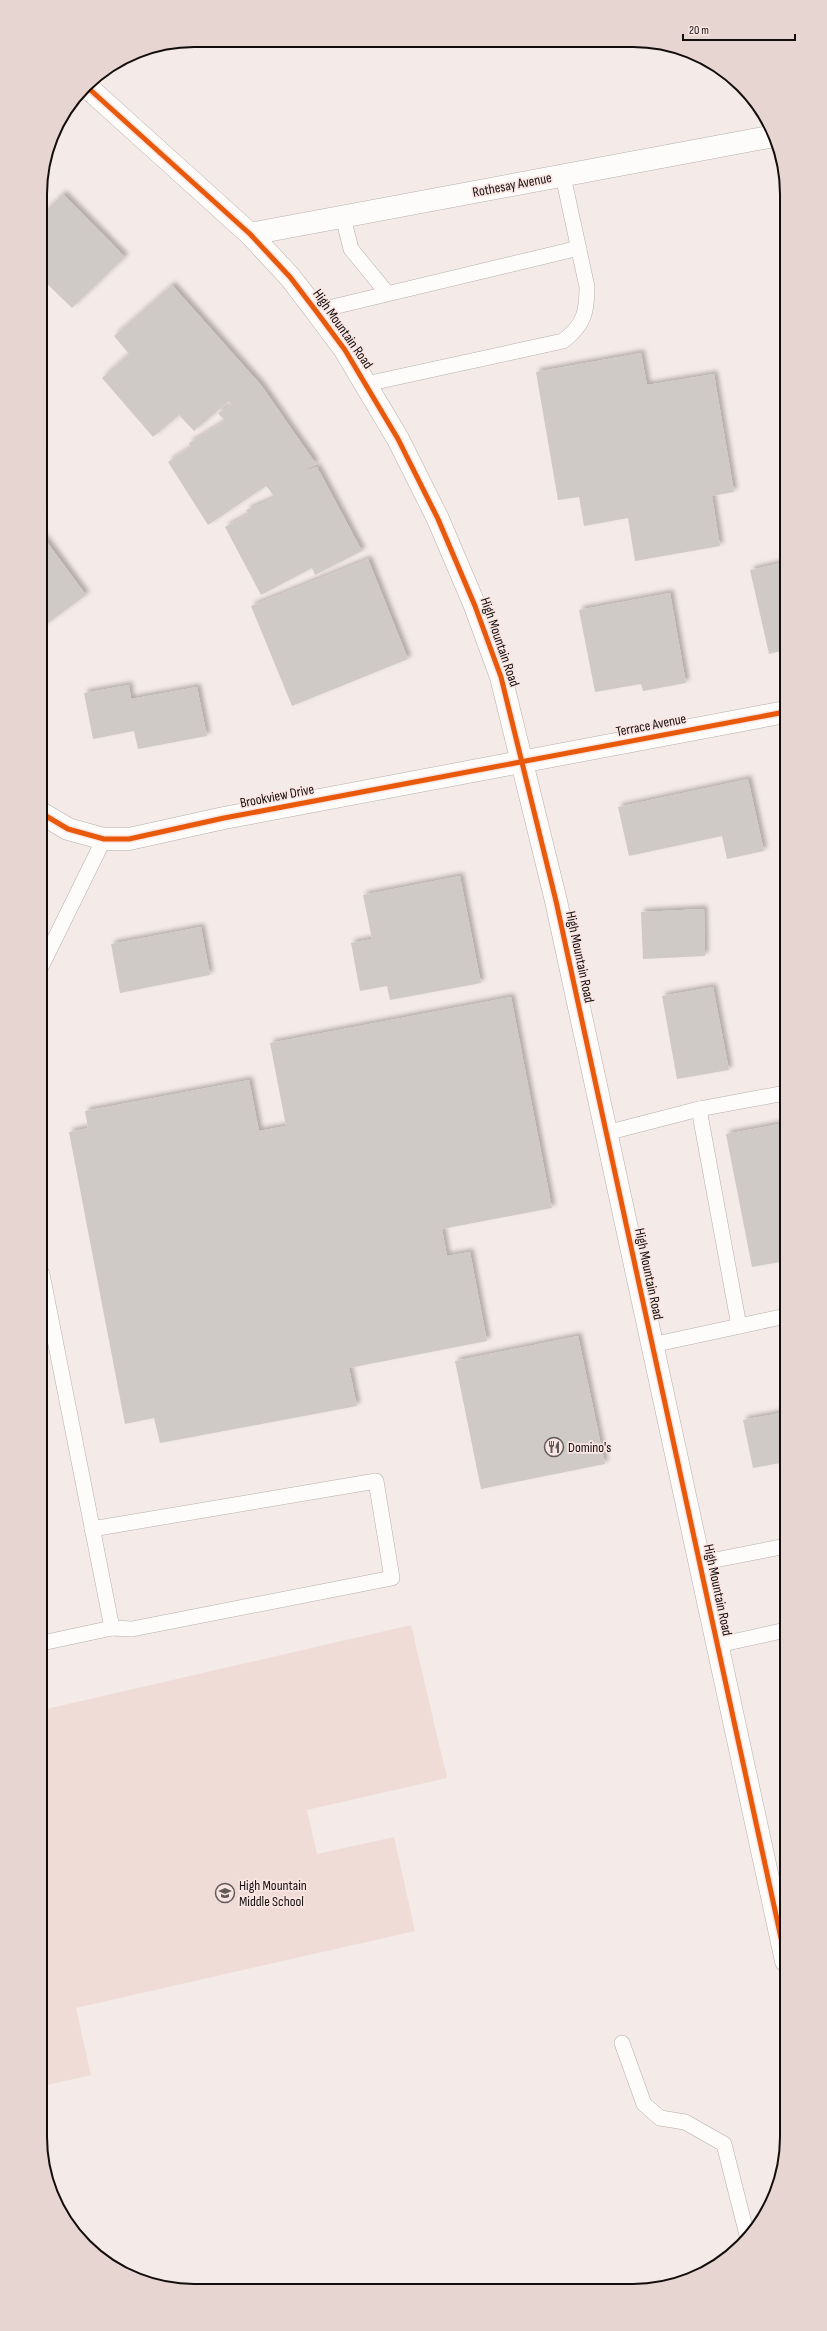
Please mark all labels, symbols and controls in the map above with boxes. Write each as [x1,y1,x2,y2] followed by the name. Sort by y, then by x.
[683,16,795,42] scale bar
[689,23,709,38] text: 20 m
[471,169,553,201] street label: Rothesay Avenue
[309,286,377,372] street label: High Mountain Road
[477,595,523,689] street label: High Mountain Road
[614,710,688,740] street label: Terrace Avenue
[239,780,315,812] street label: Brookview Drive
[562,910,598,1005] street label: High Mountain Road
[631,1227,667,1322] street label: High Mountain Road
[543,1436,565,1458] restaurant icon: Domino's
[568,1439,611,1456] place label: Domino's
[700,1543,736,1638] street label: High Mountain Road
[239,1877,307,1910] place label: High Mountain Middle School
[214,1882,236,1904] school or university icon: High Mountain Middle School

